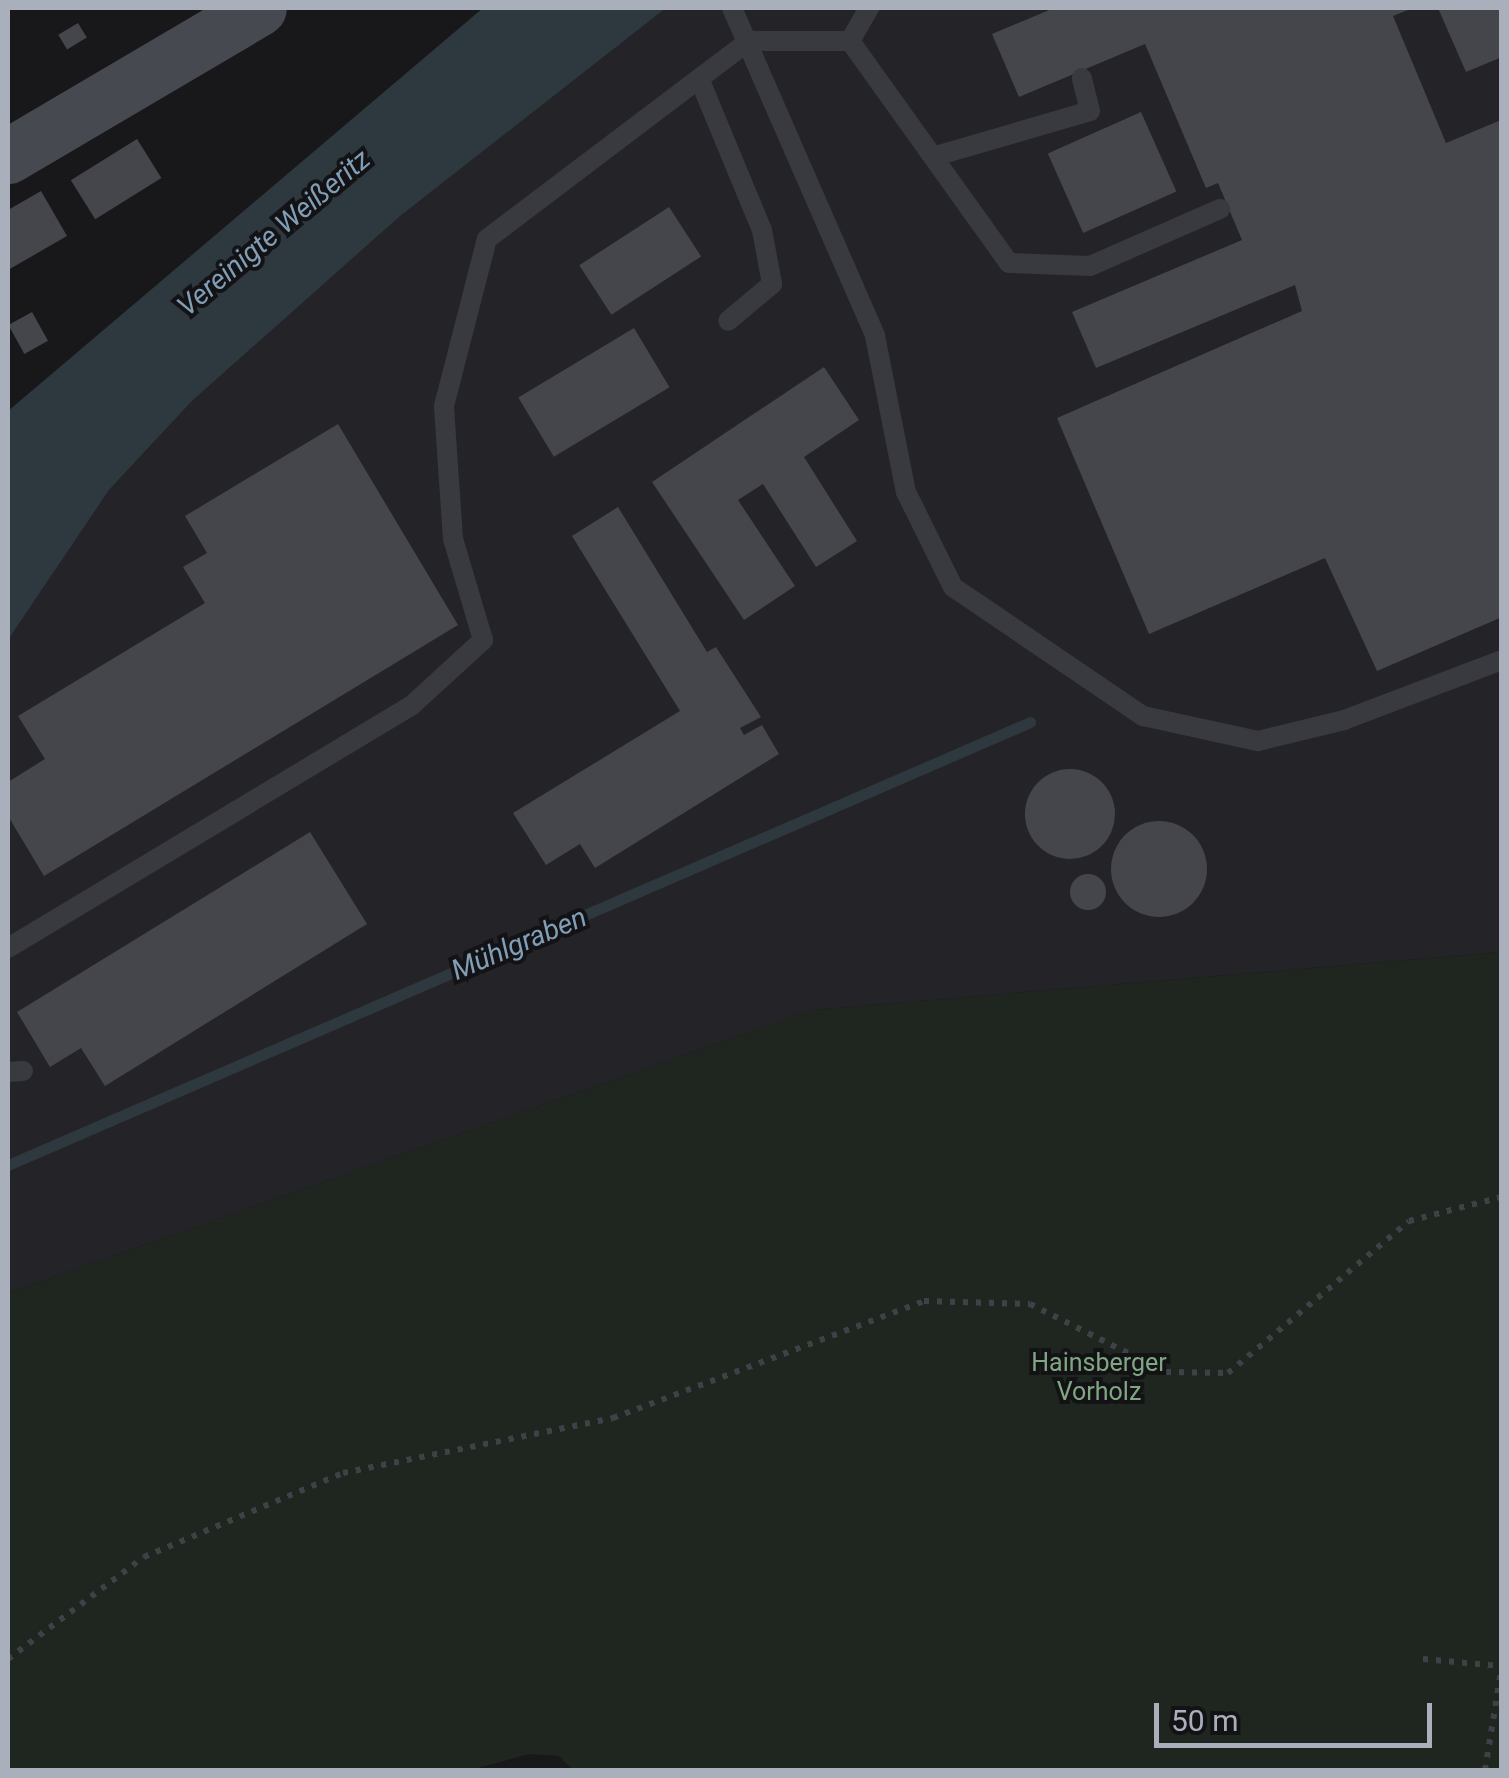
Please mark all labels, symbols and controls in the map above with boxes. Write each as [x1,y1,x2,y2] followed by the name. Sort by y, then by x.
[171,143,377,323] water label: Vereinigte Weißeritz
[446,900,592,988] water label: Mühlgraben
[1031,1349,1167,1408] park label: Hainsberger Vorholz
[1159,1683,1436,1745] scale bar
[1171,1703,1238,1738] text: 50 m

